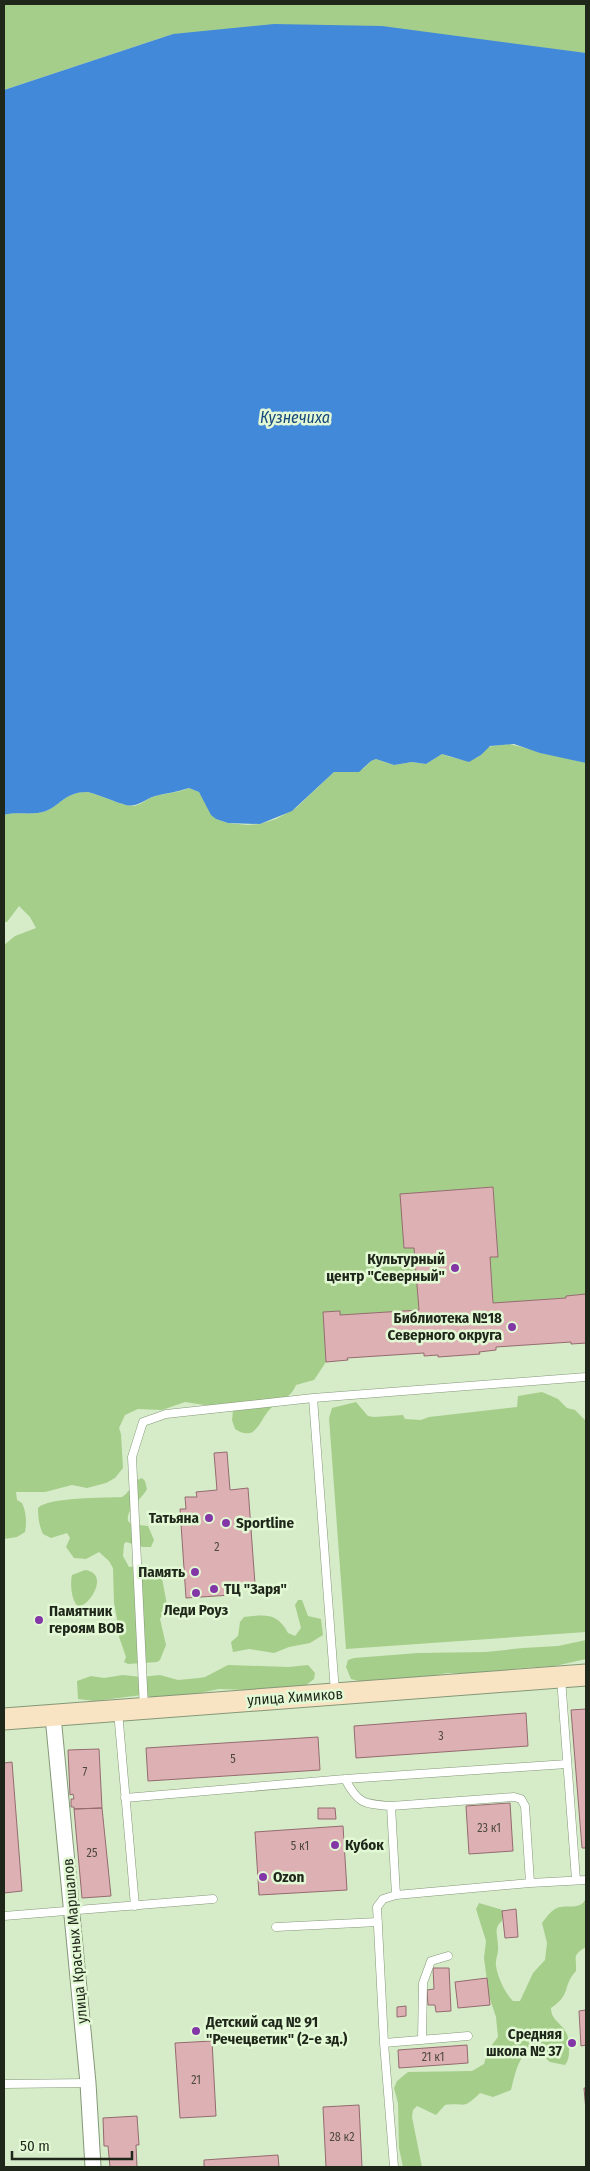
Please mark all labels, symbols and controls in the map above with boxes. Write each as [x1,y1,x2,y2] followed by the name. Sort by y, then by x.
[260,408,330,427] water label: Кузнечиха
[326,1250,445,1285] place label: Культурный центр "Северный"
[449,1262,461,1274] marker: Культурный центр "Северный"
[387,1309,503,1344] place label: Библиотека №18 Северного округа
[506,1321,518,1333] marker: Библиотека №18 Северного округа
[149,1509,200,1527] place label: Татьяна
[203,1512,215,1524] marker: Татьяна
[236,1514,294,1532] place label: Sportline
[220,1517,232,1529] marker: Sportline
[214,1540,220,1554] house number: 2
[138,1563,185,1581] place label: Память
[189,1566,201,1578] marker: Память
[224,1580,287,1598] place label: ТЦ "Заря"
[208,1583,220,1595] marker: ТЦ "Заря"
[190,1587,202,1599] marker: Леди Роуз
[164,1601,228,1619] place label: Леди Роуз
[49,1602,125,1637] place label: Памятник героям ВОВ
[33,1614,45,1626] marker: Памятник героям ВОВ
[246,1685,344,1709] street label: улица Химиков
[438,1729,444,1743] house number: 3
[230,1752,236,1766] house number: 5
[83,1765,88,1779] house number: 7
[477,1821,501,1835] house number: 23 к1
[345,1836,384,1854] place label: Кубок
[291,1839,309,1853] house number: 5 к1
[329,1839,341,1851] marker: Кубок
[87,1846,98,1860] house number: 25
[59,1858,91,2024] street label: улица Красных Маршалов
[273,1868,304,1886] place label: Ozon
[257,1871,269,1883] marker: Ozon
[205,2013,348,2048] place label: Детский сад № 91 "Речецветик" (2-е зд.)
[190,2025,202,2037] marker: Детский сад № 91 "Речецветик" (2-е зд.)
[486,2025,563,2060] place label: Средняя школа № 37
[566,2037,578,2049] marker: Средняя школа № 37
[422,2050,444,2064] house number: 21 к1
[191,2073,201,2087] house number: 21
[12,2128,132,2160] scale bar
[329,2130,355,2144] house number: 28 к2
[20,2137,50,2155] text: 50 m

